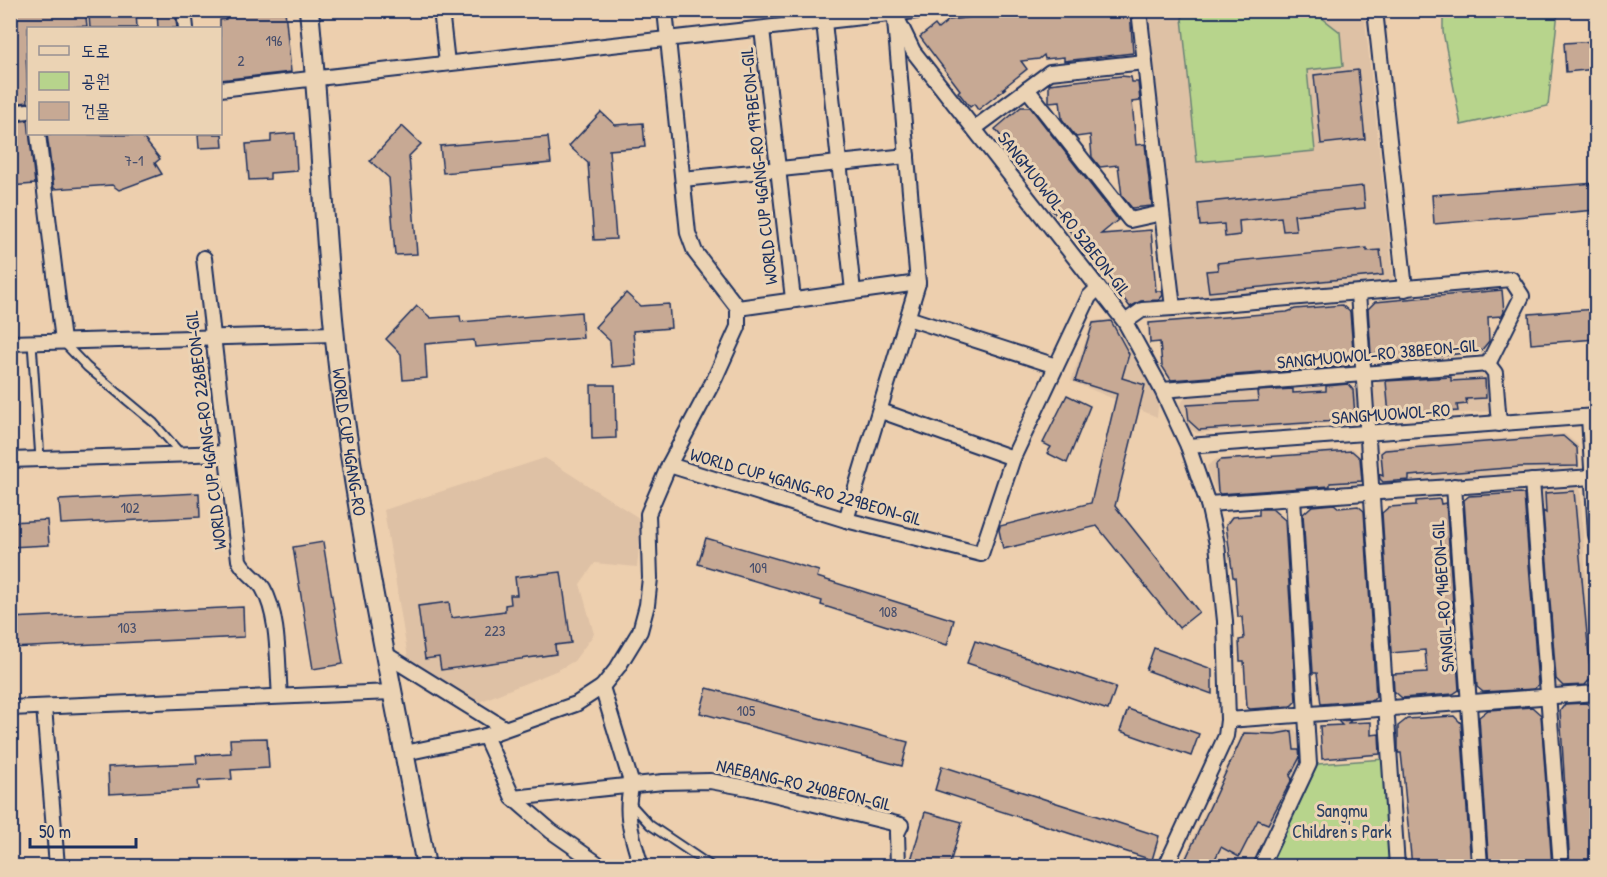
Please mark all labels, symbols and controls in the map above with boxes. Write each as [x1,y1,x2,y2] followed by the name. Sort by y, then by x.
[27,27,222,135] legend
[266,30,282,51] house number: 196
[81,38,110,63] text: 도로
[734,46,783,286] street label: WORLD CUP 4GANG-RO 197BEON-GIL
[237,50,245,71] house number: 2
[81,68,110,93] text: 공원
[81,98,110,123] text: 건물
[992,126,1137,302] street label: SANGMUOWOL-RO 52BEON-GIL
[125,150,143,171] house number: 7-1
[178,309,233,551] street label: WORLD CUP 4GANG-RO 226BEON-GIL
[1276,332,1480,375] street label: SANGMUOWOL-RO 38BEON-GIL
[326,367,373,518] street label: WORLD CUP 4GANG-RO
[1331,397,1451,430] street label: SANGMUOWOL-RO
[687,441,925,532] street label: WORLD CUP 4GANG-RO 229BEON-GIL
[120,497,140,518] house number: 102
[1425,519,1460,673] street label: SANGIL-RO 14BEON-GIL
[749,557,767,578] house number: 109
[879,601,897,622] house number: 108
[118,617,137,638] house number: 103
[485,620,506,641] house number: 223
[737,700,756,721] house number: 105
[714,752,894,817] street label: NAEBANG-RO 240BEON-GIL
[1292,798,1392,844] park label: Sangmu Children's Park
[30,811,136,849] scale bar
[39,819,71,844] text: 50 m

